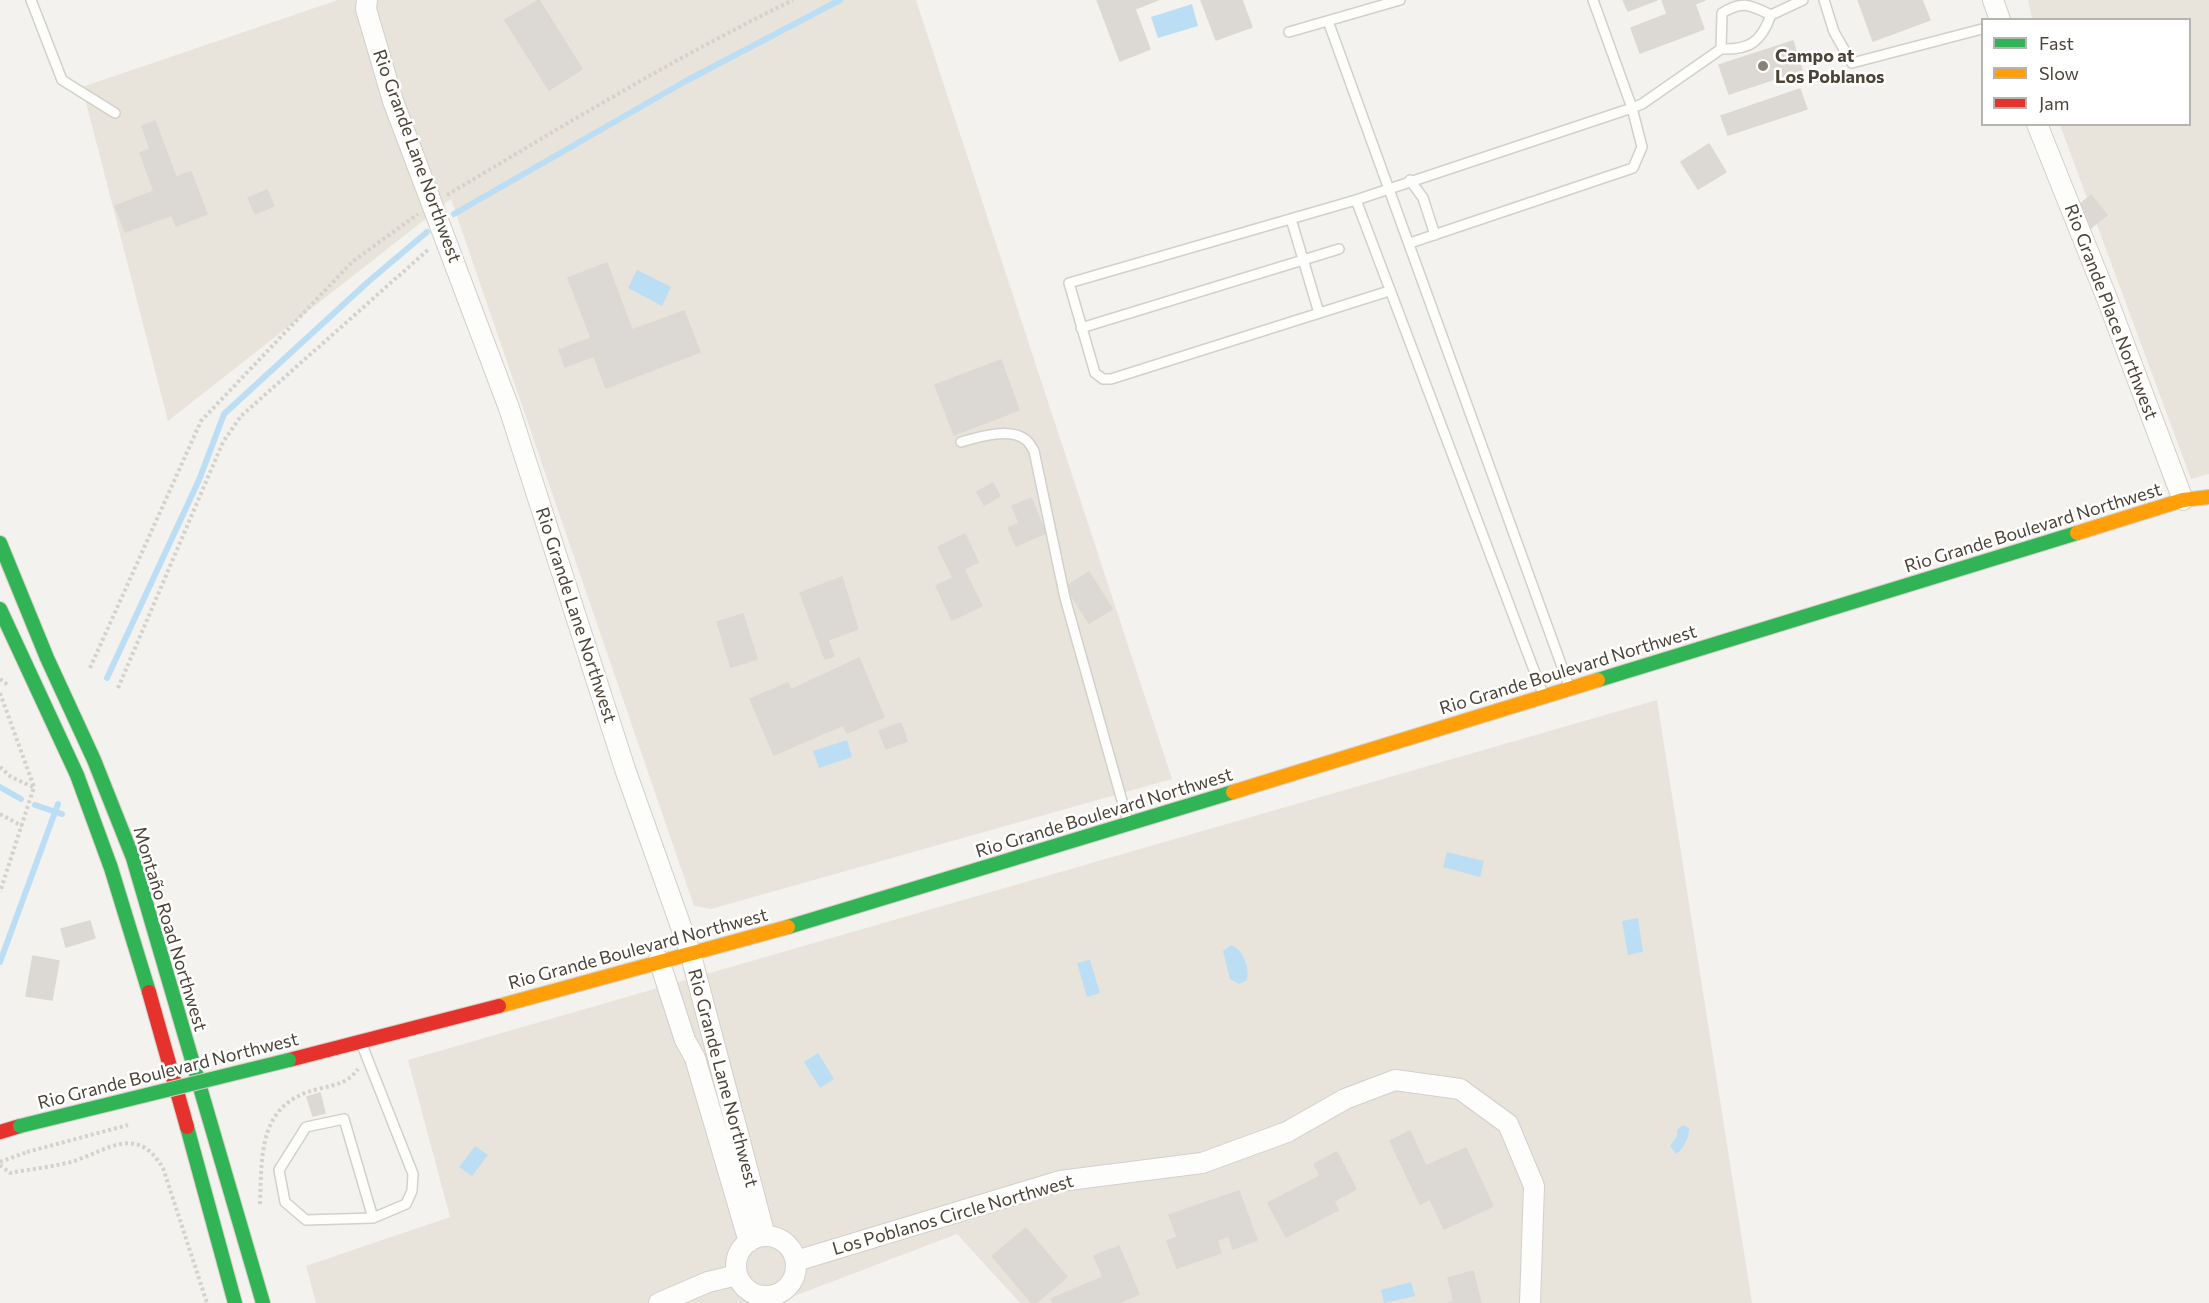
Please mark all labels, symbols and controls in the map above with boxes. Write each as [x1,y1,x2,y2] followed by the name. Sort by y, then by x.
[1981,18,2191,126] legend
[2039,32,2074,54] text: Fast
[1775,45,1884,88] place label: Campo at Los Poblanos
[368,46,466,266] street label: Rio Grande Lane Northwest
[1756,59,1770,73] marker: Campo at Los Poblanos
[2039,62,2079,84] text: Slow
[2039,92,2069,114] text: Jam
[2060,201,2162,423] street label: Rio Grande Place Northwest
[1902,479,2164,577] street label: Rio Grande Boulevard Northwest
[531,505,621,725] street label: Rio Grande Lane Northwest
[1437,621,1699,719] street label: Rio Grande Boulevard Northwest
[973,764,1235,862] street label: Rio Grande Boulevard Northwest
[129,824,211,1034] street label: Montaño Road Northwest
[506,904,770,994] street label: Rio Grande Boulevard Northwest
[683,966,763,1190] street label: Rio Grande Lane Northwest
[36,1028,300,1114] street label: Rio Grande Boulevard Northwest
[830,1170,1076,1260] street label: Los Poblanos Circle Northwest

